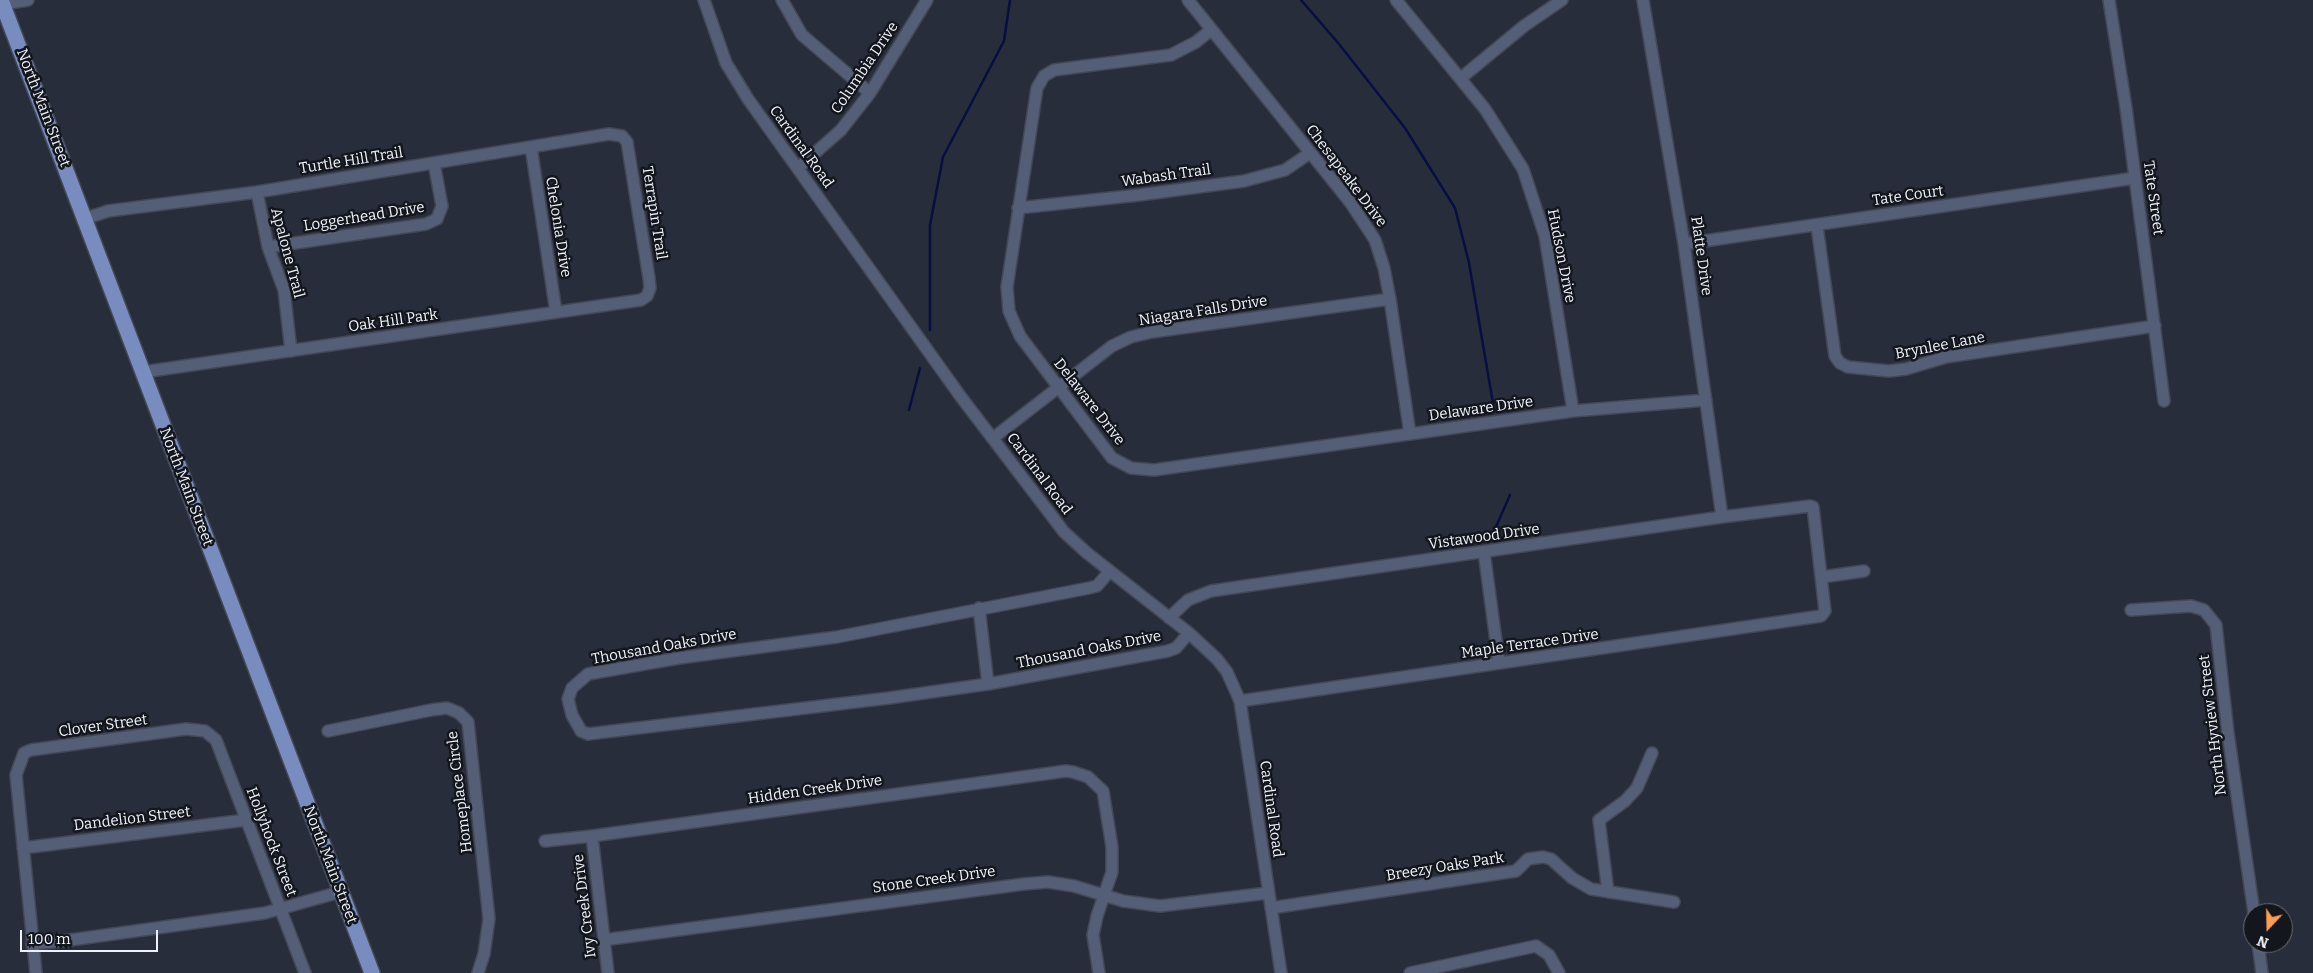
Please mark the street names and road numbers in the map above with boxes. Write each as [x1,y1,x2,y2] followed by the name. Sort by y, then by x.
[828,19,902,117] street label: Columbia Drive
[12,46,74,170] street label: North Main Street
[765,102,837,192] street label: Cardinal Road
[1302,121,1390,231] street label: Chesapeake Drive
[298,144,404,178] street label: Turtle Hill Trail
[2139,160,2167,236] street label: Tate Street
[1120,161,1212,191] street label: Wabash Trail
[638,165,670,261] street label: Terrapin Trail
[541,175,575,279] street label: Chelonia Drive
[1871,182,1945,210] street label: Tate Court
[302,199,426,235] street label: Loggerhead Drive
[266,206,308,300] street label: Apalone Trail
[1543,207,1579,305] street label: Hudson Drive
[1687,215,1715,297] street label: Platte Drive
[1137,292,1269,330] street label: Niagara Falls Drive
[347,306,439,336] street label: Oak Hill Park
[1893,328,1987,364] street label: Brynlee Lane
[1050,355,1128,449] street label: Delaware Drive
[1428,393,1534,425] street label: Delaware Drive
[155,425,217,549] street label: North Main Street
[1002,430,1076,518] street label: Cardinal Road
[1427,520,1541,554] street label: Vistawood Drive
[590,625,738,669] street label: Thousand Oaks Drive
[1460,625,1600,663] street label: Maple Terrace Drive
[1015,627,1163,673] street label: Thousand Oaks Drive
[2195,654,2231,796] street label: North Hyview Street
[57,711,149,741] street label: Clover Street
[444,730,476,854] street label: Homeplace Circle
[1255,759,1287,859] street label: Cardinal Road
[747,772,883,808] street label: Hidden Creek Drive
[242,785,300,899] street label: Hollyhock Street
[73,803,191,835] street label: Dandelion Street
[299,803,361,927] street label: North Main Street
[1385,849,1505,885] street label: Breezy Oaks Park
[570,853,600,959] street label: Ivy Creek Drive
[871,862,997,898] street label: Stone Creek Drive

